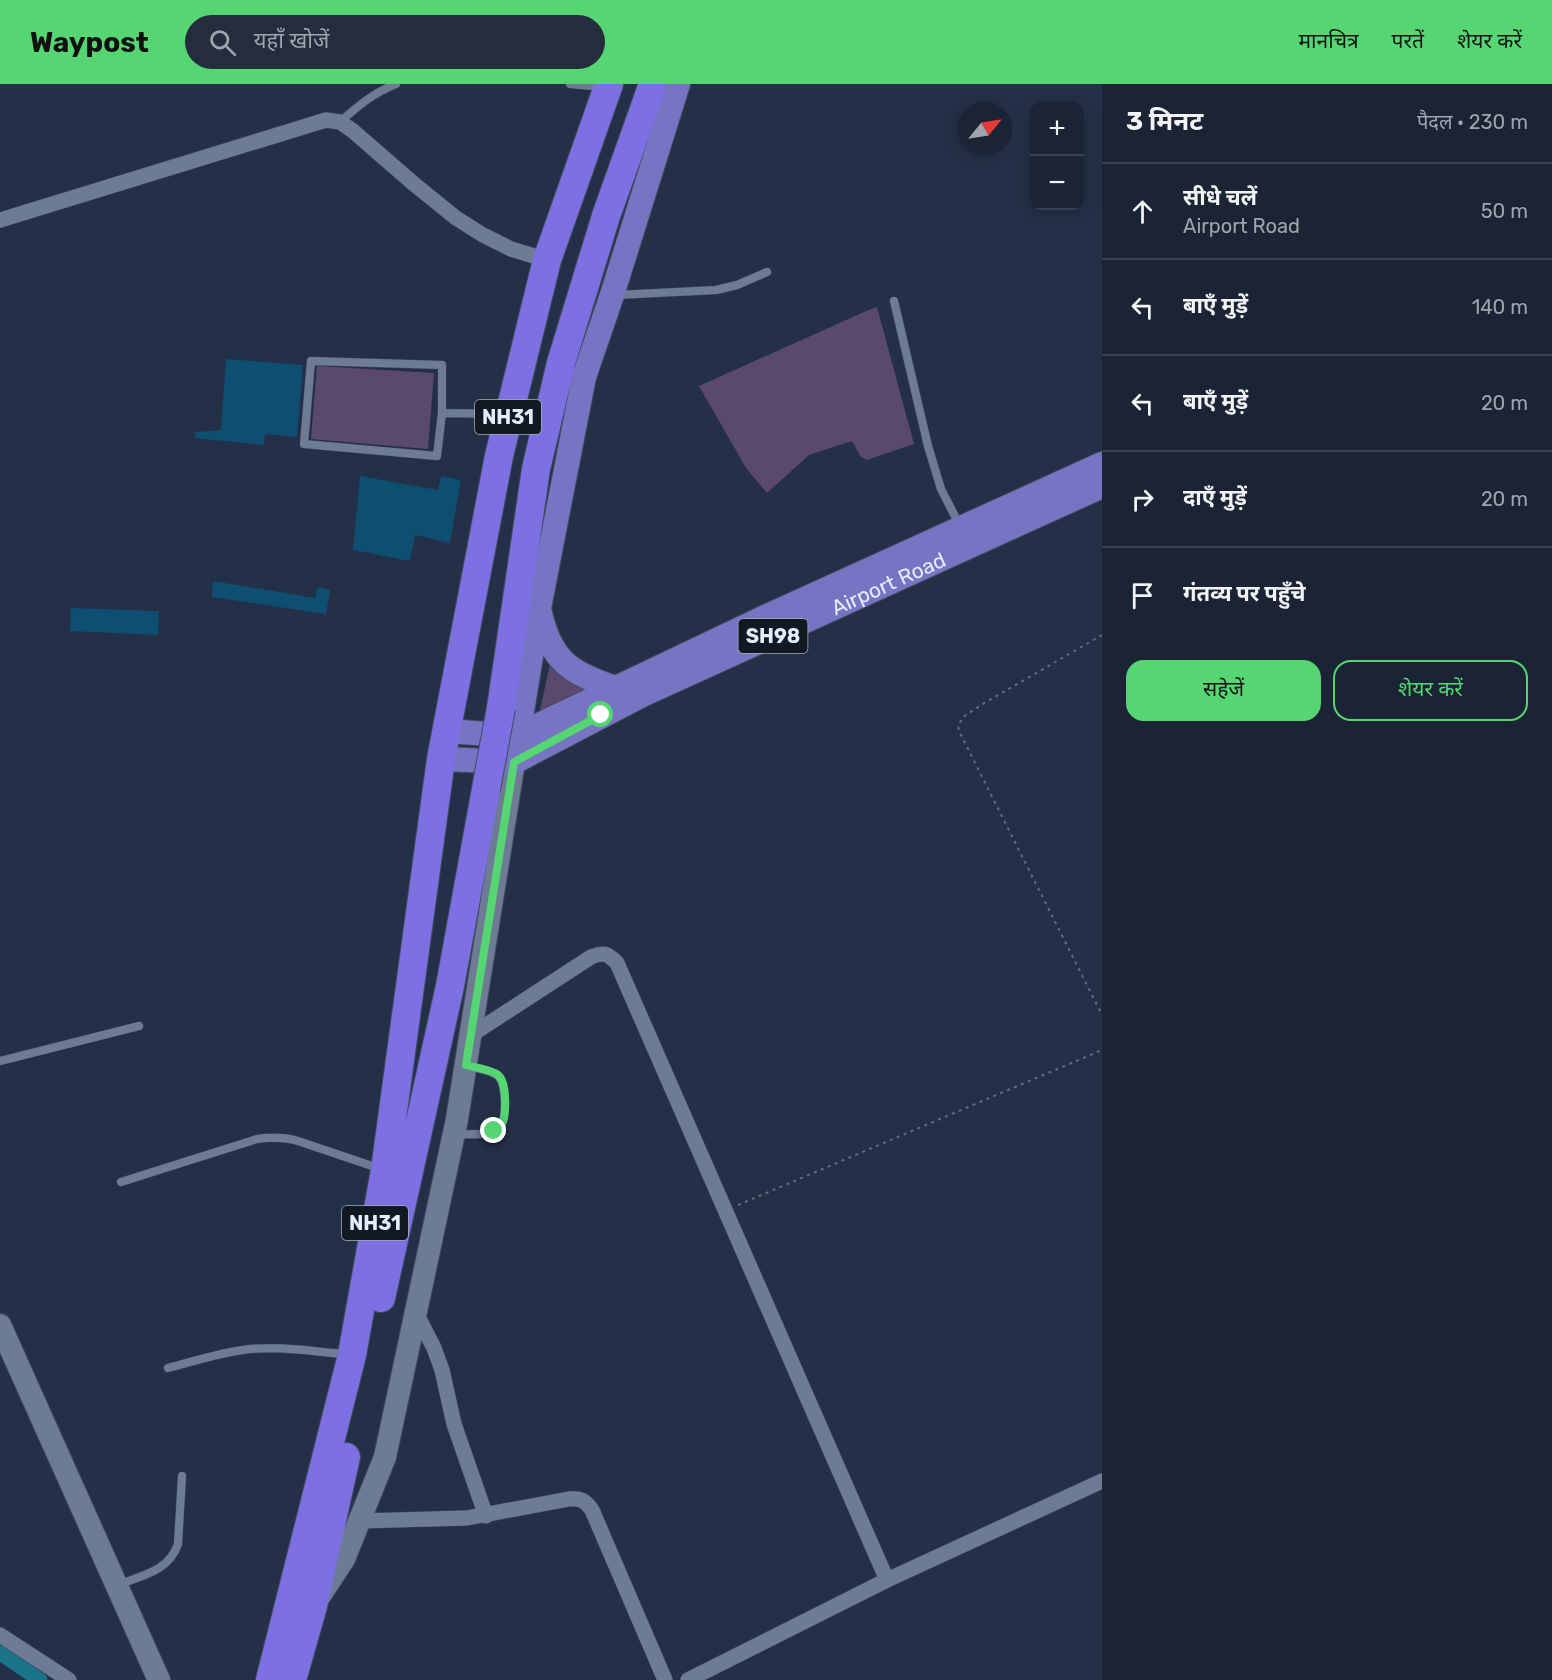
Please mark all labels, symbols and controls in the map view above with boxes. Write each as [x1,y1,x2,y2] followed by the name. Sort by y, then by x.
[185,15,605,69] search box
[30,26,149,59] text: Waypost
[206,26,239,59] icon: search
[254,27,329,54] text: यहाँ खोजें
[1299,28,1359,53] text: मानचित्र
[1392,28,1424,53] text: परतें
[1457,28,1522,53] text: शेयर करें
[958,102,1012,156] north arrow
[1030,102,1084,210] map controls
[1030,102,1084,156] button: +
[1126,106,1203,137] text: 3 मिनट
[1417,110,1528,134] text: पैदल · 230 m
[1030,156,1084,210] button: −
[1183,184,1257,211] text: सीधे चलें
[1126,195,1159,228] icon: ahead
[1481,199,1528,223] text: 50 m
[1183,214,1300,238] text: Airport Road
[1126,291,1159,324] icon: left
[1183,292,1248,319] text: बाएँ मुड़ें
[1472,295,1528,319] text: 140 m
[1126,387,1159,420] icon: left
[1183,388,1248,415] text: बाएँ मुड़ें
[1481,391,1528,415] text: 20 m
[475,400,541,434] road number: NH31
[1126,483,1159,516] icon: right
[1183,484,1247,511] text: दाएँ मुड़ें
[1481,487,1528,511] text: 20 m
[827,546,949,620] street label: Airport Road
[1126,579,1159,612] icon: arrive
[1183,580,1305,607] text: गंतव्य पर पहुँचे
[738,619,808,653] road number: SH98
[1126,660,1321,721] button: सहेजें
[1333,660,1528,721] button: शेयर करें
[587,701,613,727] route start
[480,1117,506,1143] route end
[342,1206,408,1240] road number: NH31

